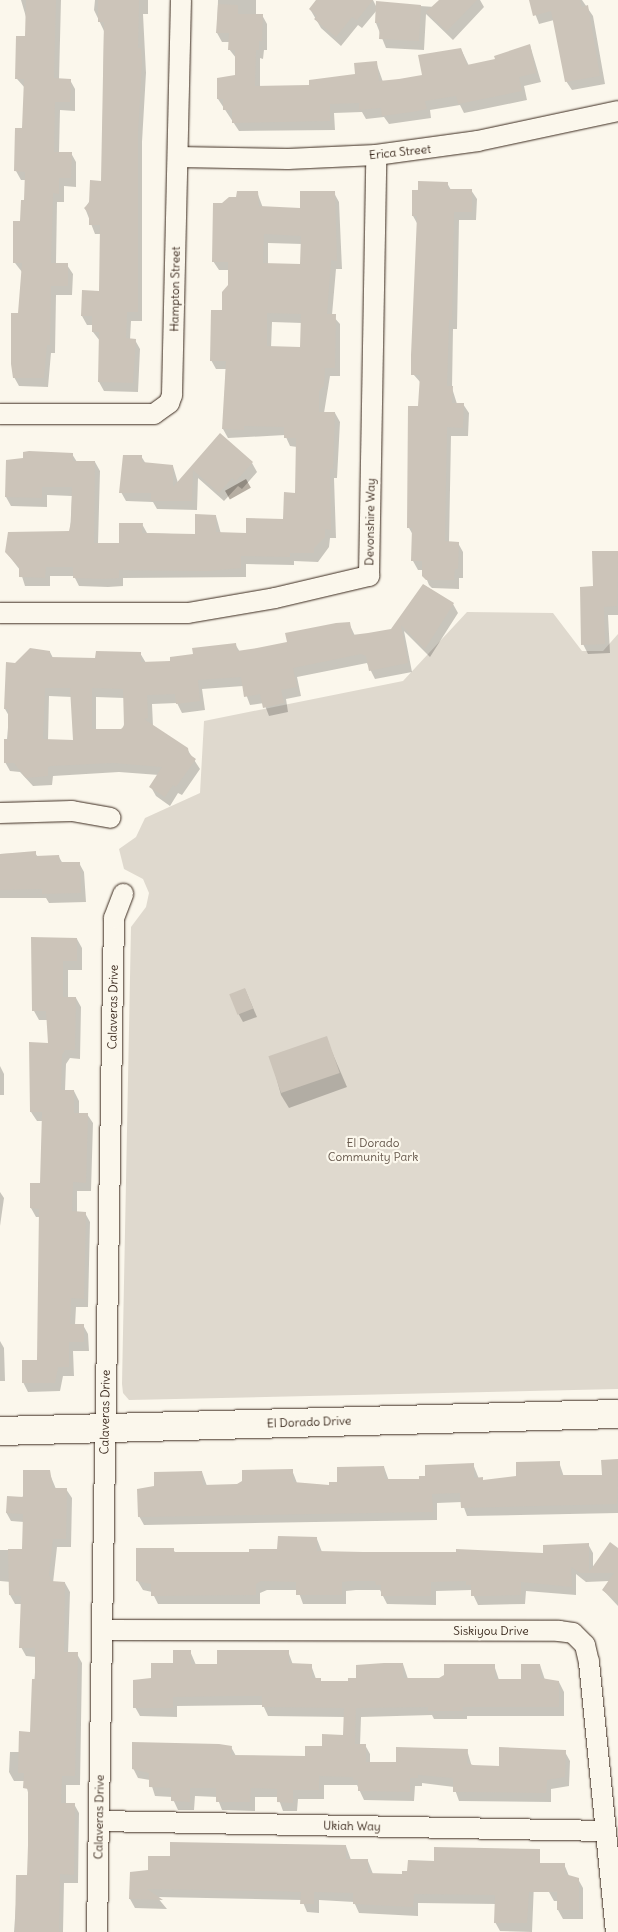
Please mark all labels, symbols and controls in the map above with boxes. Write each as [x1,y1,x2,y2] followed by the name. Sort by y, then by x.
[368,142,432,162] street label: Erica Street
[167,246,183,332] street label: Hampton Street
[362,478,378,566] street label: Devonshire Way
[105,964,121,1050] street label: Calaveras Drive
[328,1136,418,1164] park label: El Dorado Community Park
[97,1369,113,1455] street label: Calaveras Drive
[267,1413,351,1431] street label: El Dorado Drive
[453,1624,529,1638] street label: Siskiyou Drive
[91,1774,107,1860] street label: Calaveras Drive
[323,1818,381,1834] street label: Ukiah Way

